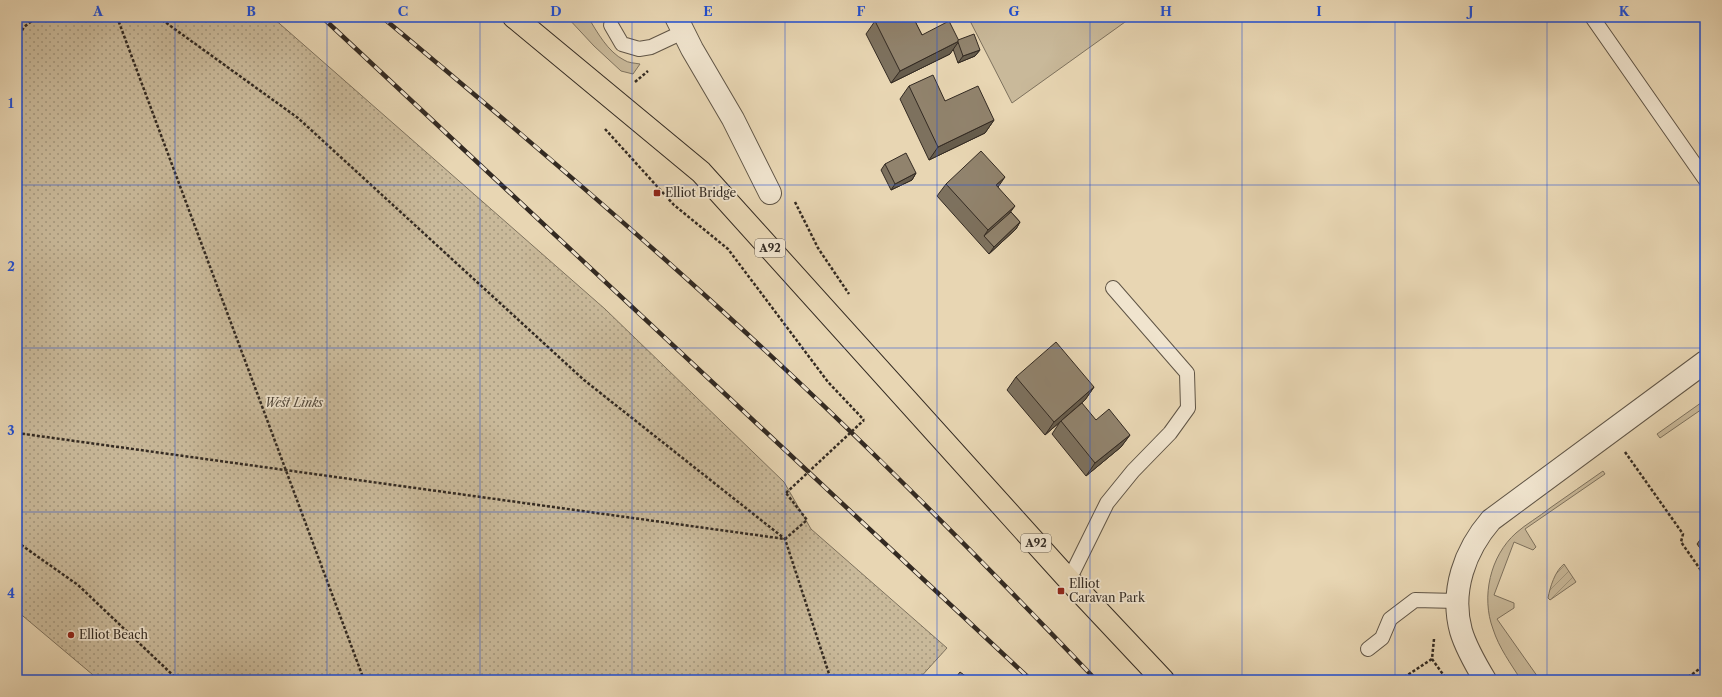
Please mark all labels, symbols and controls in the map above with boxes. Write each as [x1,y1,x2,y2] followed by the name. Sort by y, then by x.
[92,3,104,19] text: A
[246,3,256,19] text: B
[398,3,408,19] text: C
[550,3,562,19] text: D
[703,3,713,19] text: E
[857,3,866,19] text: F
[1008,3,1020,19] text: G
[1160,3,1172,19] text: H
[1316,3,1322,19] text: I
[1466,3,1474,19] text: J
[1619,3,1630,19] text: K
[8,95,14,111] text: 1
[665,185,736,200] place label: Elliot Bridge
[652,188,662,198] marker: Elliot Bridge
[755,239,785,257] road number: A92
[7,258,15,274] text: 2
[265,395,324,410] park label: West Links
[7,422,15,438] text: 3
[1021,534,1051,552] road number: A92
[1069,576,1146,605] place label: Elliot Caravan Park
[7,585,15,601] text: 4
[1056,586,1066,596] marker: Elliot Caravan Park
[79,627,149,642] place label: Elliot Beach
[66,630,76,640] marker: Elliot Beach

